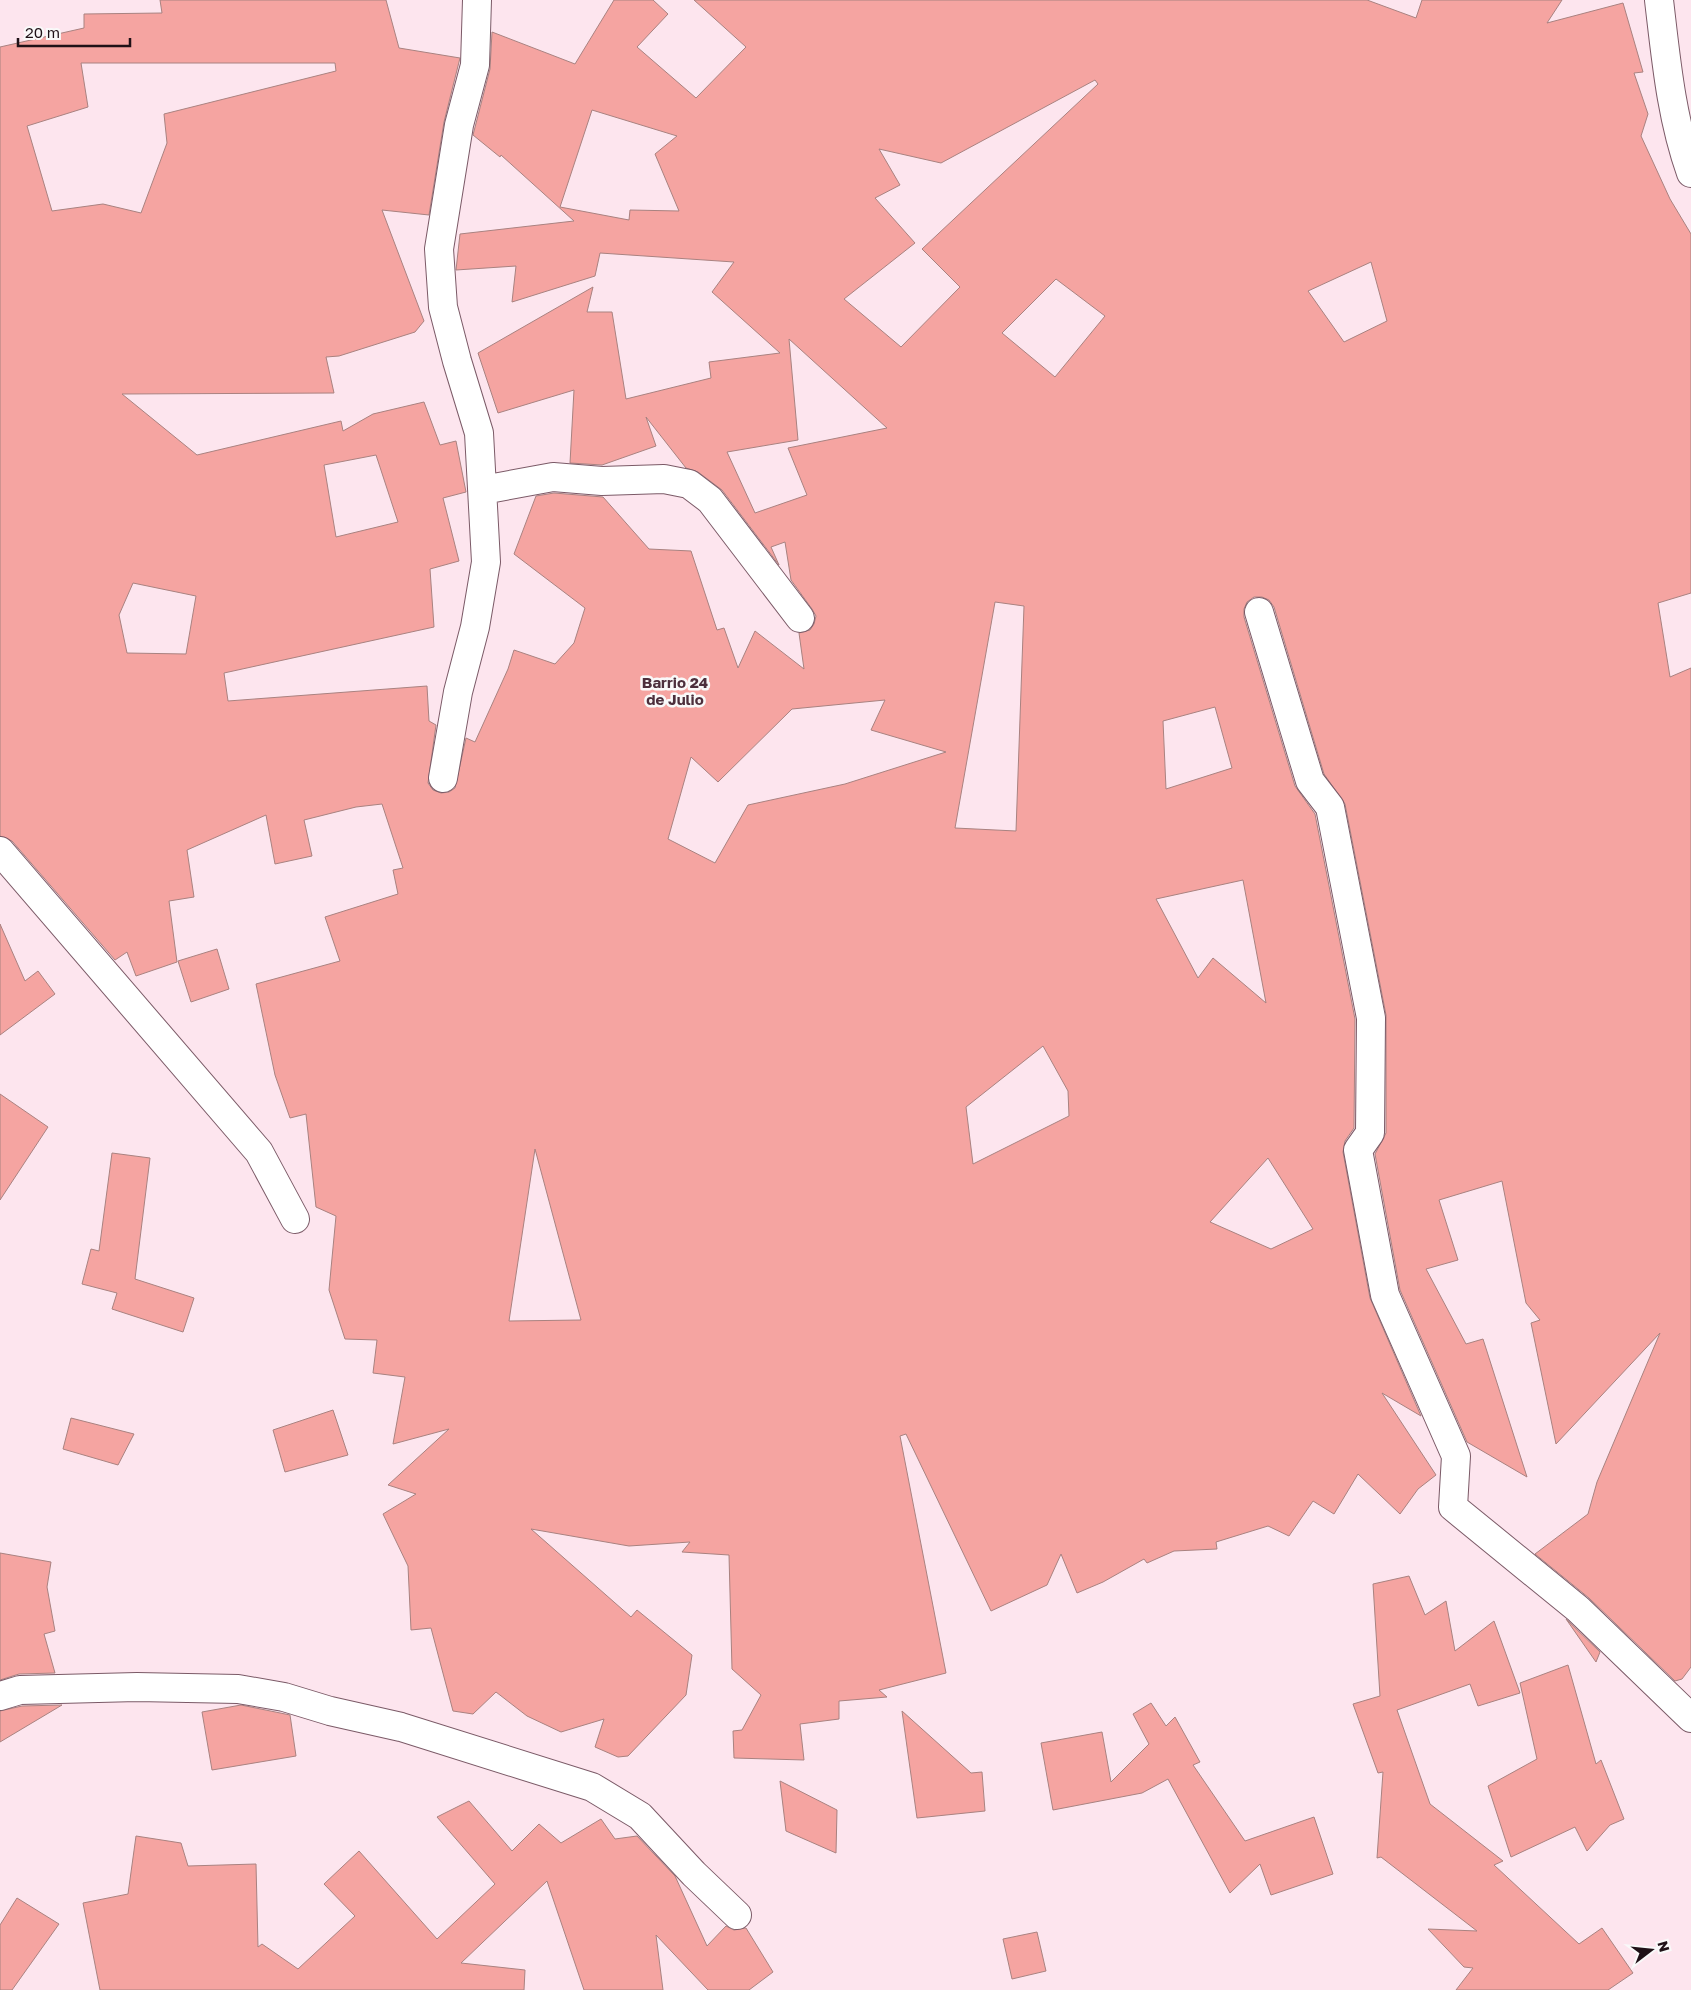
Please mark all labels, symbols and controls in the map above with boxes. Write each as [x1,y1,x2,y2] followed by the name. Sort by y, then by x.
[18,15,130,47] scale bar
[25,23,60,41] text: 20 m
[642,673,708,708] district label: Barrio 24 de Julio
[1626,1925,1676,1975] north arrow
[1654,1939,1674,1954] text: N

